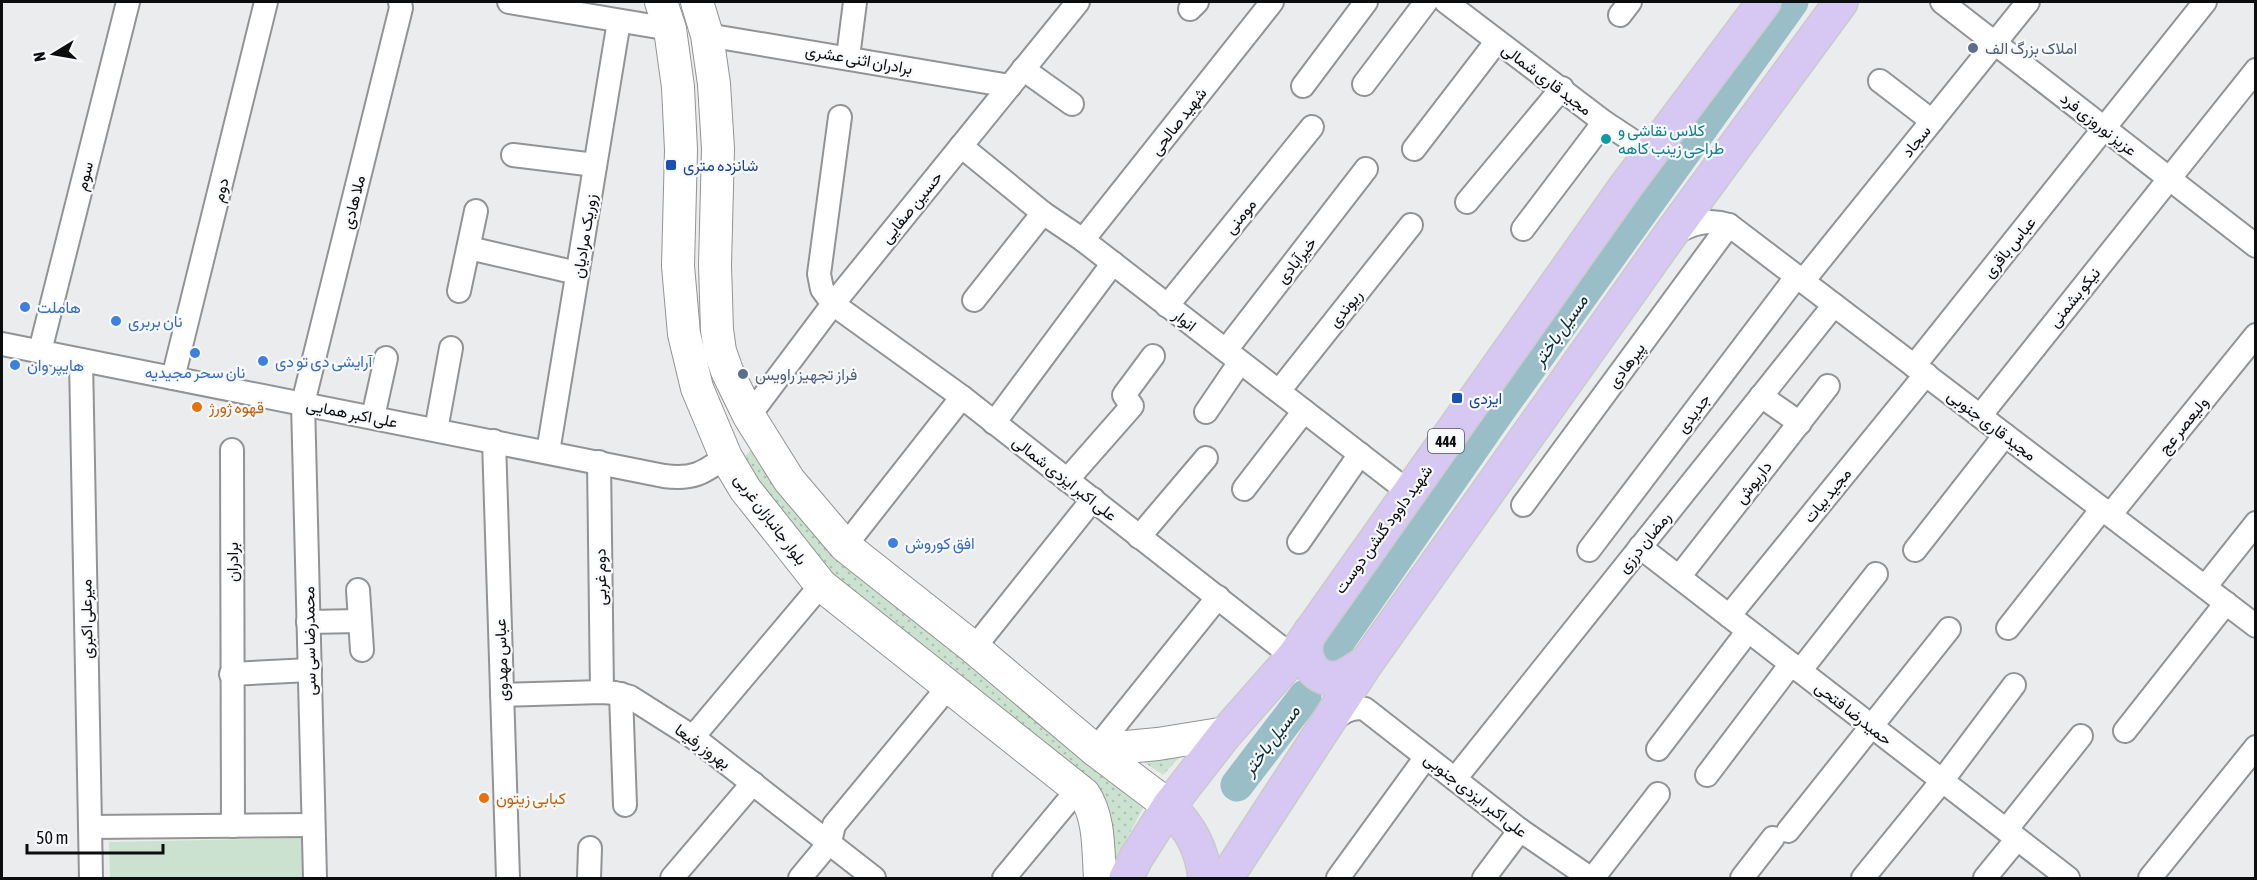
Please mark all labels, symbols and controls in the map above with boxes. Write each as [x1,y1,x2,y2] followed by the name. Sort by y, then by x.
[24,24,84,84] north arrow
[1985,39,2077,59] place label: املاک بزرگ الف
[1498,40,1595,120] street label: مجید قاری شمالی
[804,41,914,79] street label: برادران اثنی عشری
[1966,41,1980,55] marker: املاک بزرگ الف
[30,51,49,63] text: N
[1146,84,1211,160] street label: شهید صالحی
[2056,89,2141,161] street label: عزیز نوروزی فرد
[1618,121,1724,159] place label: کلاس نقاشی و طراحی زینب کاهه
[1898,122,1935,161] street label: سجاد
[1599,132,1613,146] marker: کلاس نقاشی و طراحی زینب کاهه
[683,156,758,176] place label: شانزده متری
[664,158,678,172] marker: شانزده متری
[72,160,98,193] street label: سوم
[877,167,947,248] street label: حسین صفایی
[338,173,370,231] street label: ملا هادی
[208,176,234,204] street label: دوم
[568,193,602,280] street label: زوریک مرادیان
[1220,195,1261,238] street label: مومنی
[1979,213,2040,282] street label: عباس باقری
[1272,233,1321,288] street label: خیرآبادی
[2045,264,2105,332] street label: نیکو بشمنی
[1325,286,1367,332] street label: ریوندی
[1527,290,1593,371] water label: مسیل باختر
[37,298,81,316] place label: هاملت
[18,300,32,314] marker: هاملت
[1168,305,1200,336] street label: انوار
[128,312,182,332] place label: نان بربرى
[109,314,123,328] marker: نان بربرى
[1604,339,1651,393] street label: پیرهادی
[188,346,202,360] marker: نان سحر مجیدیه
[275,352,373,372] place label: آرایشی دی تو دی
[256,354,270,368] marker: آرایشی دی تو دی
[27,356,84,377] place label: هایپر وان
[8,358,22,372] marker: هایپر وان
[145,363,245,383] place label: نان سحر مجیدیه
[755,365,857,385] place label: فراز تجهیز راویس
[736,367,750,381] marker: فراز تجهیز راویس
[1943,386,2040,466] street label: مجید قاری جنوبی
[1469,389,1502,409] place label: ایزدی
[1673,390,1715,437] street label: جدیدی
[1450,391,1464,405] marker: ایزدی
[2155,393,2214,459] street label: ولیعصر عج
[304,395,399,433] street label: علی اکبر همایی
[208,398,264,418] place label: قهوه ژورژ
[190,400,204,414] marker: قهوه ژورژ
[1428,429,1464,453] road number: 444
[1008,432,1121,526] street label: علی اکبر ایزدی شمالی
[1731,457,1777,508] street label: داریوش
[1330,461,1437,598] street label: شهید داوود گلشن دوست
[1800,464,1855,526] street label: مجید بیات
[729,470,811,569] street label: بلوار جانبازان غربی
[1614,508,1676,577] street label: رمضان درزی
[905,534,975,554] place label: افق کوروش
[886,536,900,550] marker: افق کوروش
[223,542,243,582] street label: برادران
[591,548,611,606] street label: دوم غربی
[76,579,98,659] street label: میرعلی اکبری
[299,586,321,696] street label: محمدرضا سی سی
[491,618,513,702] street label: عباس مهدوی
[1811,677,1896,750] street label: حمیدرضا فتحی
[1237,701,1305,780] water label: مسیل باختر
[671,720,734,774] street label: بهروز رفیعا
[1420,749,1531,842] street label: علی اکبر ایزدی جنوبی
[496,789,566,809] place label: کبابی زیتون
[477,791,491,805] marker: کبابی زیتون
[27,817,164,855] scale bar
[36,827,68,848] text: 50 m

